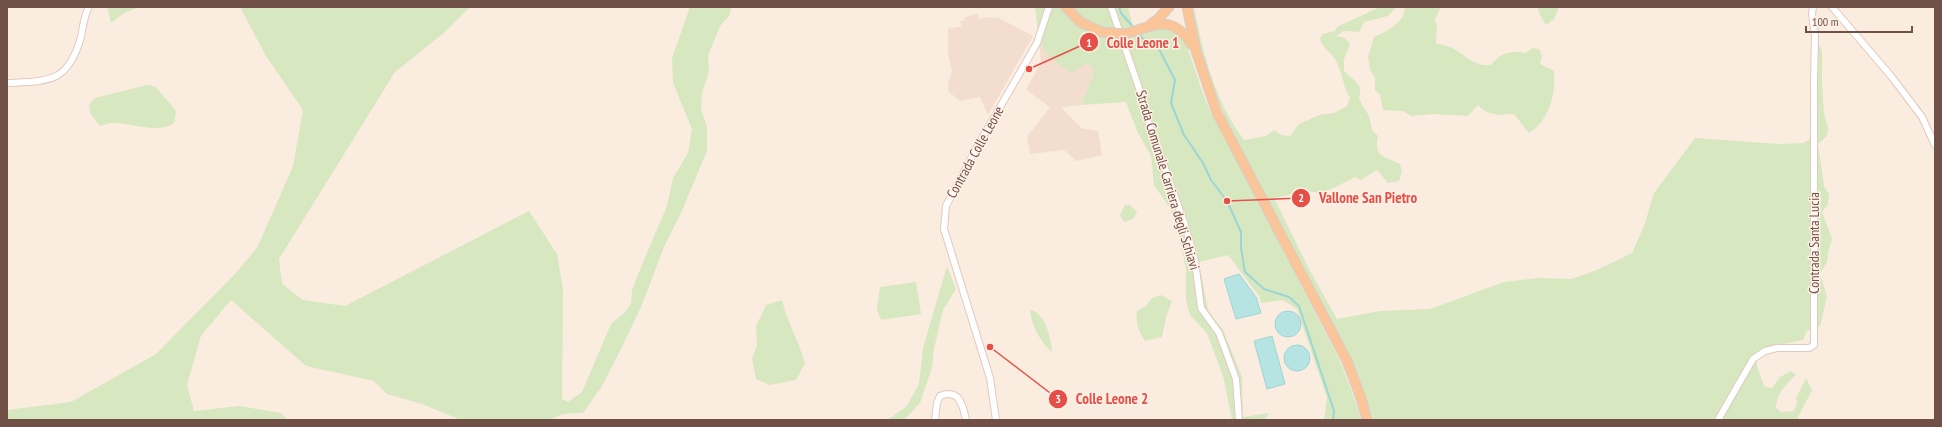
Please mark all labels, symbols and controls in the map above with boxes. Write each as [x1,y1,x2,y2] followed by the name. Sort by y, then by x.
[1806,8,1912,34] scale bar
[1812,14,1839,29] text: 100 m
[1079,29,1187,56] callout: Colle Leone 1
[1107,33,1179,52] text: Colle Leone 1
[1086,35,1092,50] text: 1
[1132,88,1204,272] street label: Strada Comunale Carriera degli Schiavi
[942,103,1008,201] street label: Contrada Colle Leone
[1291,184,1425,211] callout: Vallone San Pietro
[1318,188,1417,207] text: Vallone San Pietro
[1298,190,1304,205] text: 2
[1805,192,1823,294] street label: Contrada Santa Lucia
[1048,385,1156,412] callout: Colle Leone 2
[1076,389,1148,408] text: Colle Leone 2
[1055,391,1061,406] text: 3

